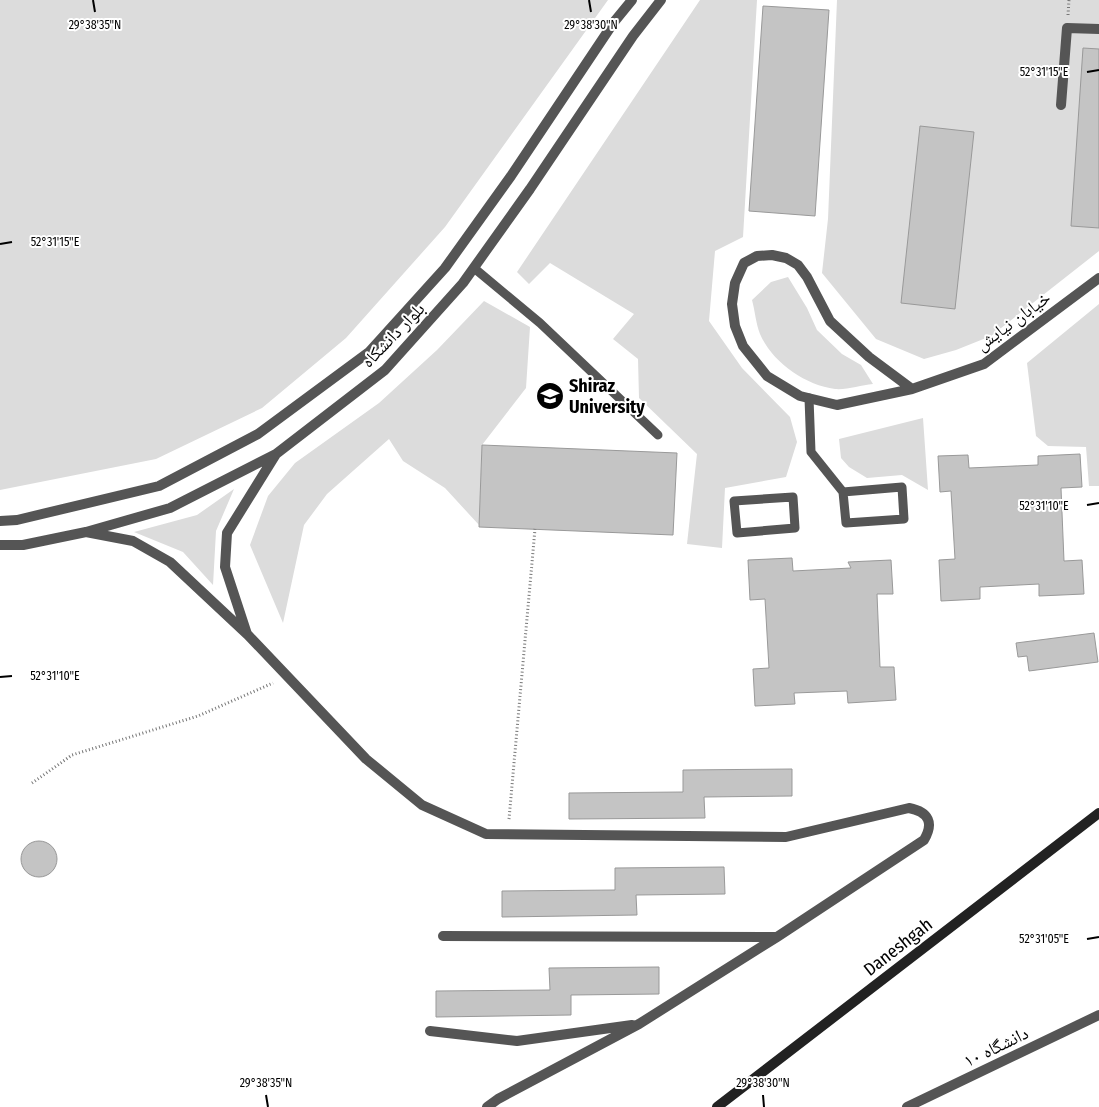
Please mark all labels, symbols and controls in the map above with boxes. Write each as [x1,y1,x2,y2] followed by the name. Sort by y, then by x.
[69,18,121,32] text: 29°38'35"N
[564,18,618,32] text: 29°38'30"N
[1020,65,1069,79] text: 52°31'15"E
[31,235,80,249] text: 52°31'15"E
[971,286,1055,356] street label: خیابان نیایش
[357,298,429,372] street label: بلوار دانشکاه
[569,375,645,418] place label: Shiraz University
[535,381,565,411] school or university icon: Shiraz University
[1019,499,1069,513] text: 52°31'10"E
[30,669,80,683] text: 52°31'10"E
[859,913,937,981] street label: Daneshgah
[1019,932,1069,946] text: 52°31'05"E
[960,1022,1032,1072] street label: ۱۰ دانشگاه
[240,1076,292,1090] text: 29°38'35"N
[736,1076,790,1090] text: 29°38'30"N

